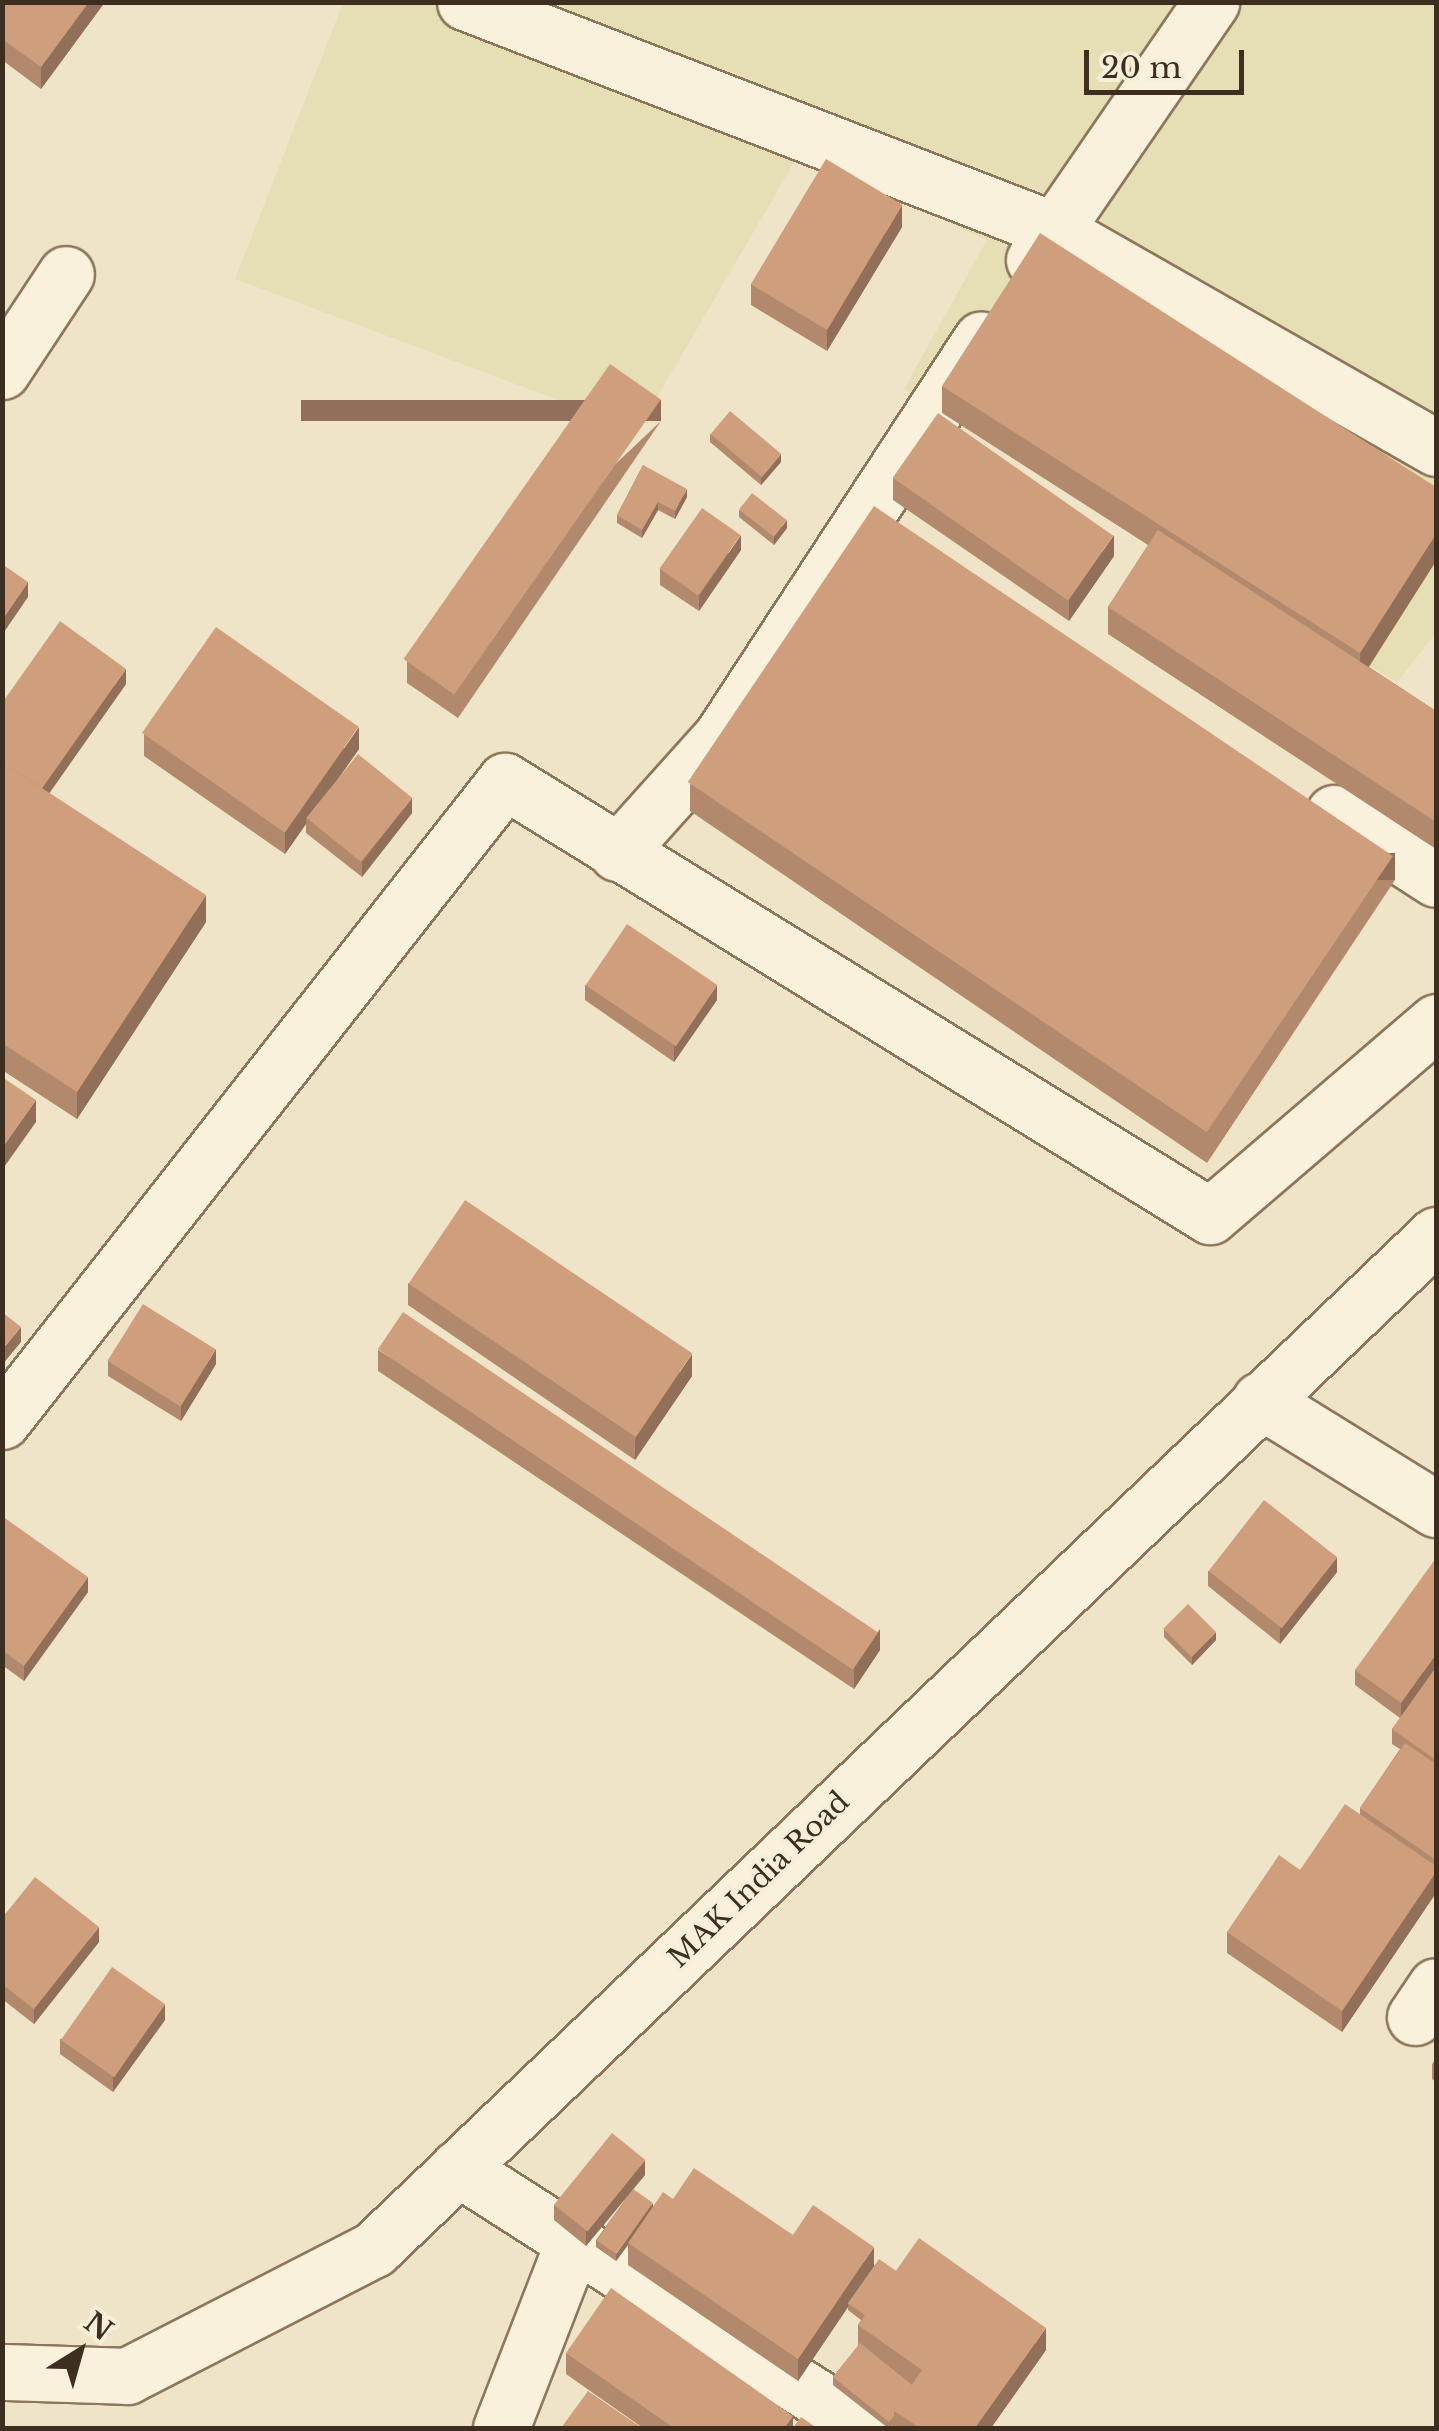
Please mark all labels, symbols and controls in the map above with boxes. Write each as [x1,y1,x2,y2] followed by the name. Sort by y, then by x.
[1089,30,1249,92] scale bar
[1101,49,1182,86] text: 20 m
[661,1785,857,1975] street label: MAK India Road
[30,2301,130,2401] north arrow
[77,2305,119,2349] text: N

